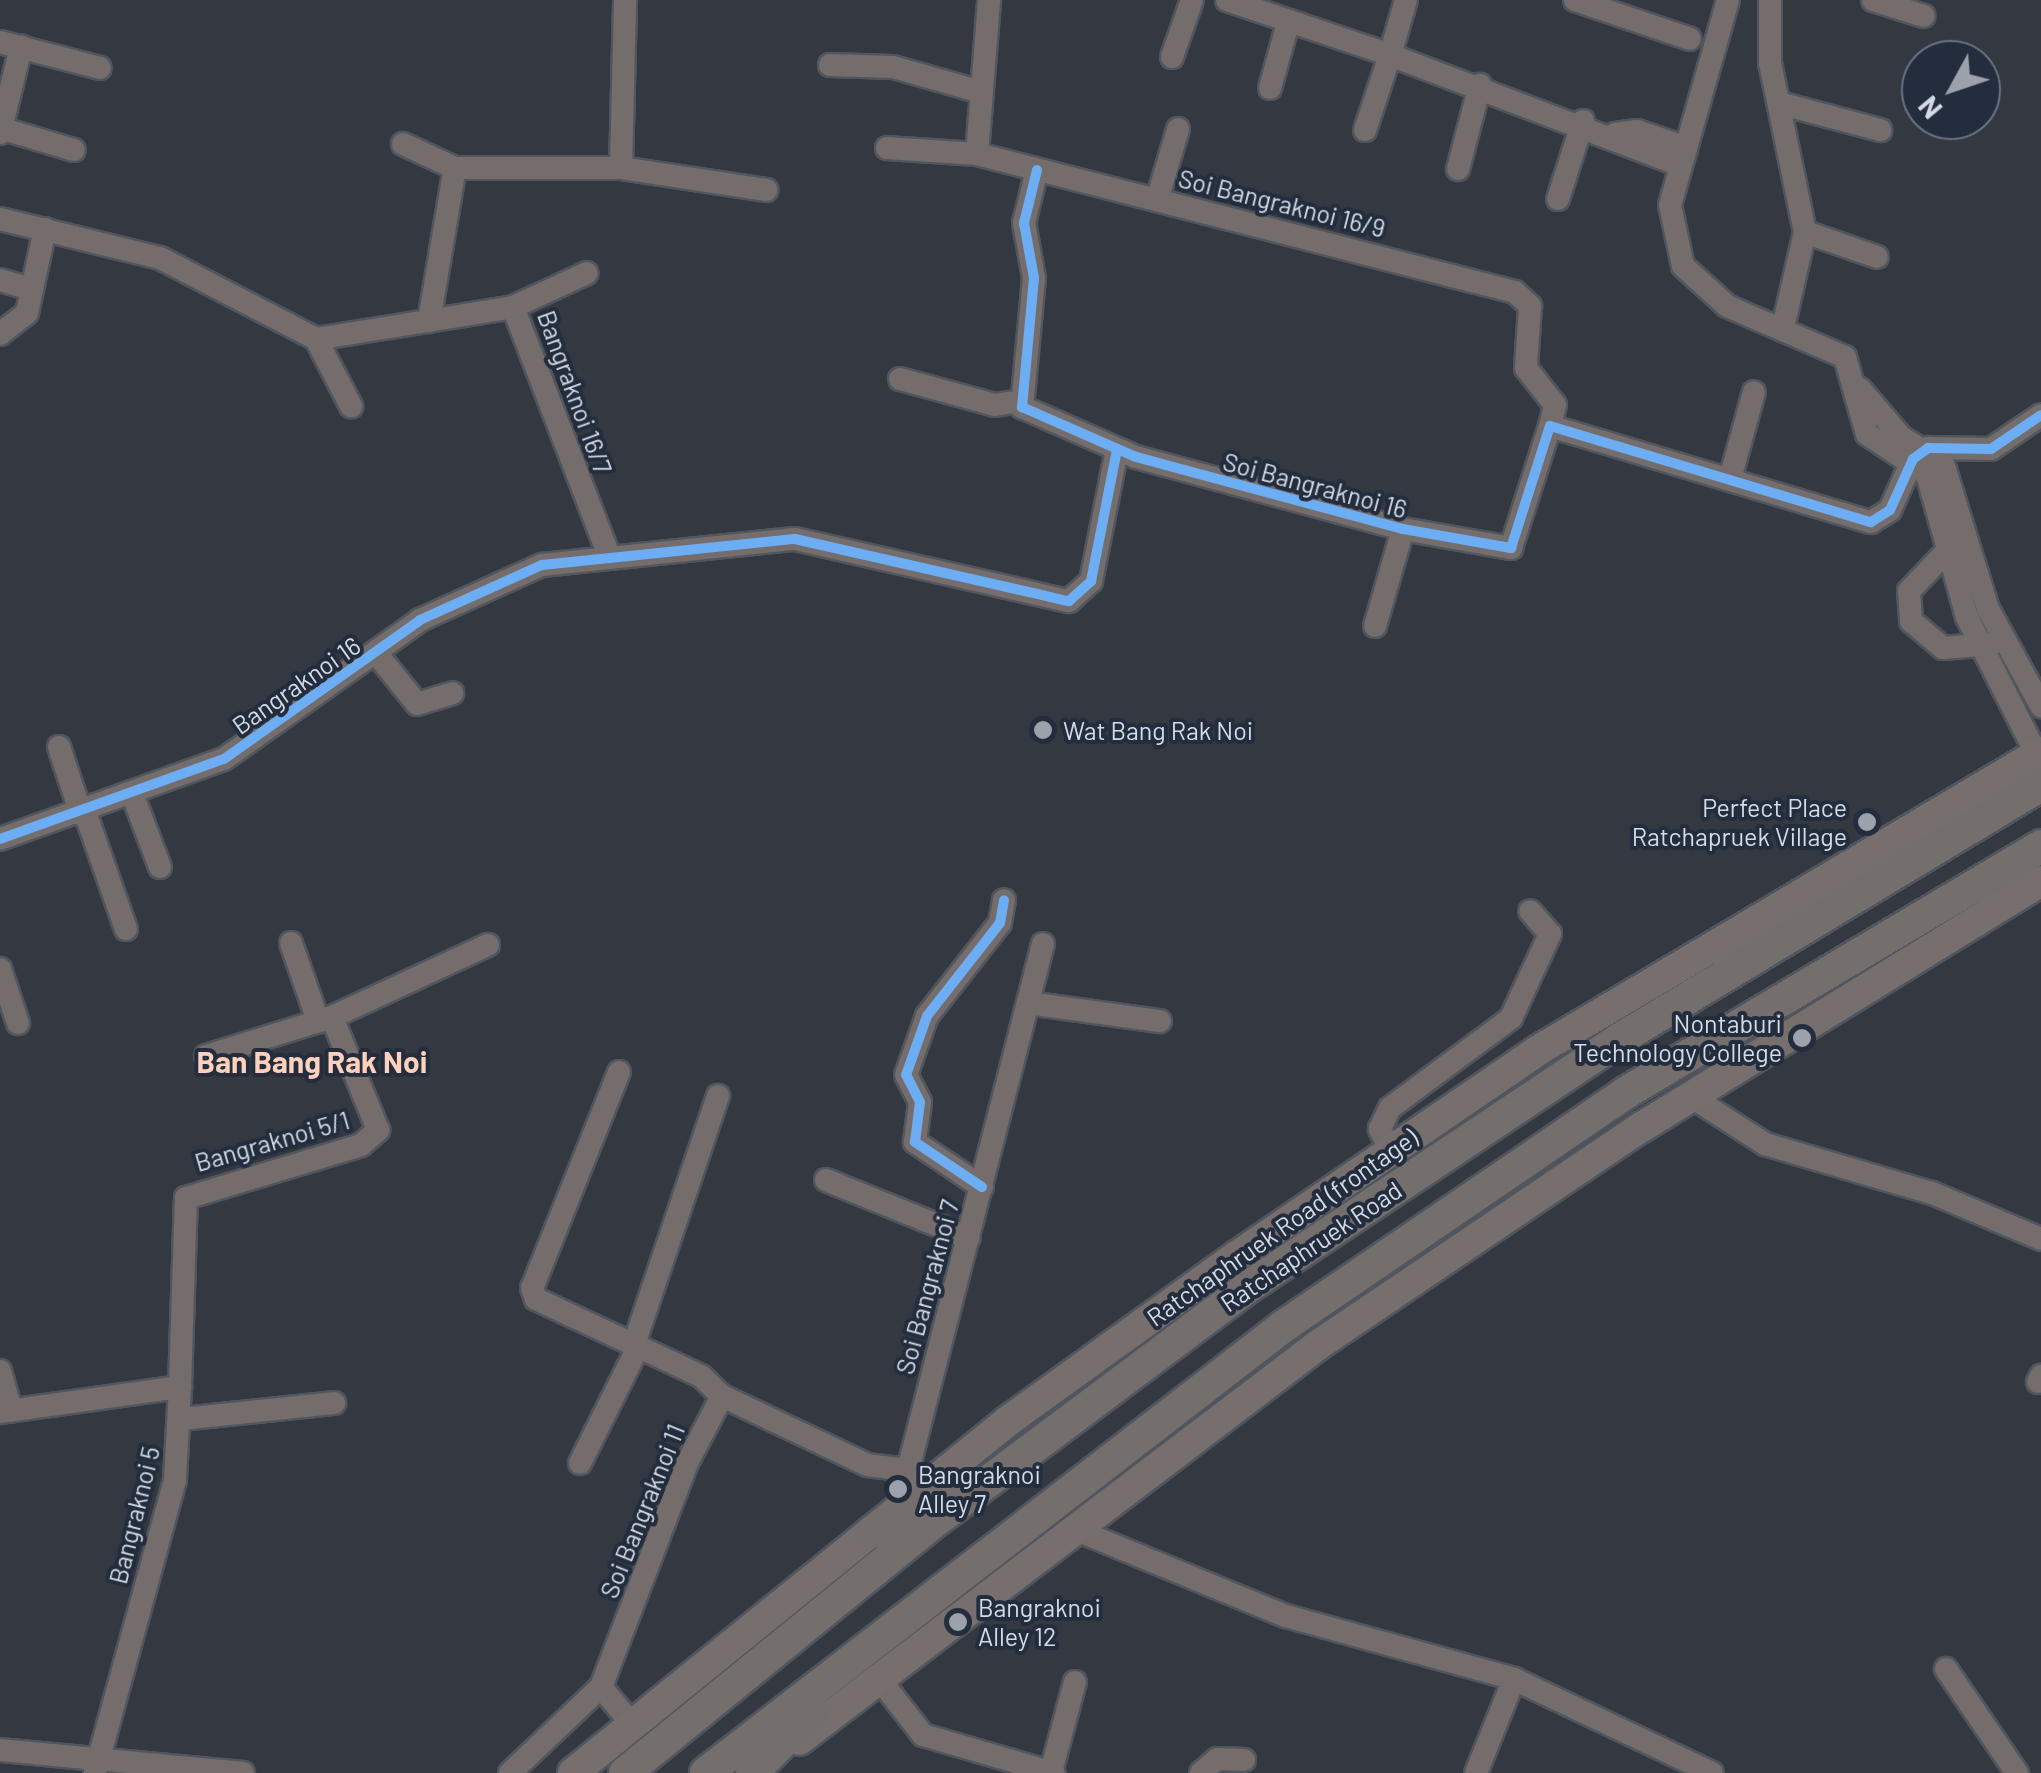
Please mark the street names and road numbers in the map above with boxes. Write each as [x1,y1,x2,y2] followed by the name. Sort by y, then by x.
[1175,163,1389,243] street label: Soi Bangraknoi 16/9
[532,306,618,478] street label: Bangraknoi 16/7
[1220,446,1410,524] street label: Soi Bangraknoi 16
[226,630,366,740] street label: Bangraknoi 16
[191,1105,353,1177] street label: Bangraknoi 5/1
[1141,1122,1423,1332] street label: Ratchaphruek Road (frontage)
[1215,1174,1407,1318] street label: Ratchaphruek Road
[889,1197,965,1377] street label: Soi Bangraknoi 7
[593,1420,691,1602] street label: Soi Bangraknoi 11
[102,1443,166,1587] street label: Bangraknoi 5

